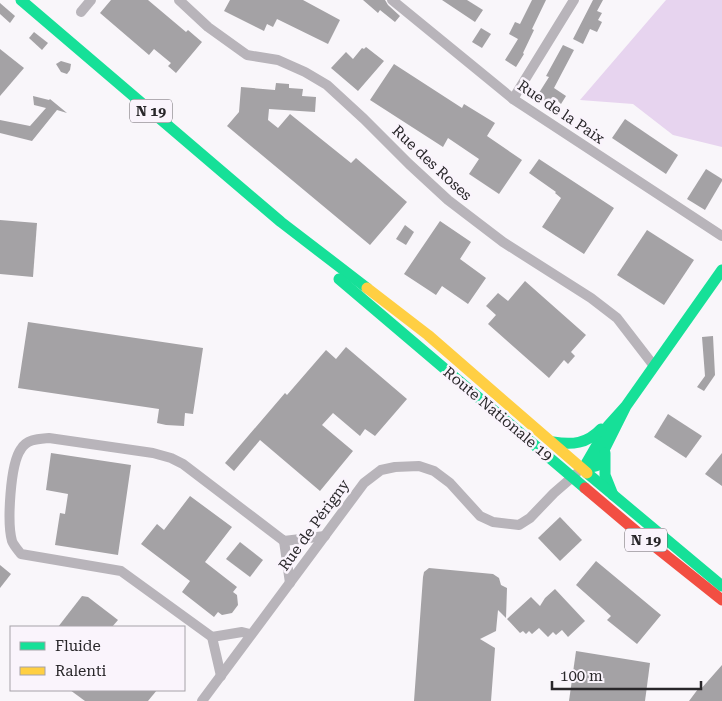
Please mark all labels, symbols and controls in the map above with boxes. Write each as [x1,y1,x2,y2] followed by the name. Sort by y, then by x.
[514,76,608,148] street label: Rue de la Paix
[130,100,172,122] road number: N 19
[389,122,475,204] street label: Rue des Roses
[440,363,556,465] street label: Route Nationale 19
[275,476,353,574] street label: Rue de Périgny
[625,528,667,552] road number: N 19
[10,626,185,691] legend
[55,637,101,655] text: Fluide
[552,658,701,690] scale bar
[55,662,107,680] text: Ralenti
[560,667,603,685] text: 100 m

